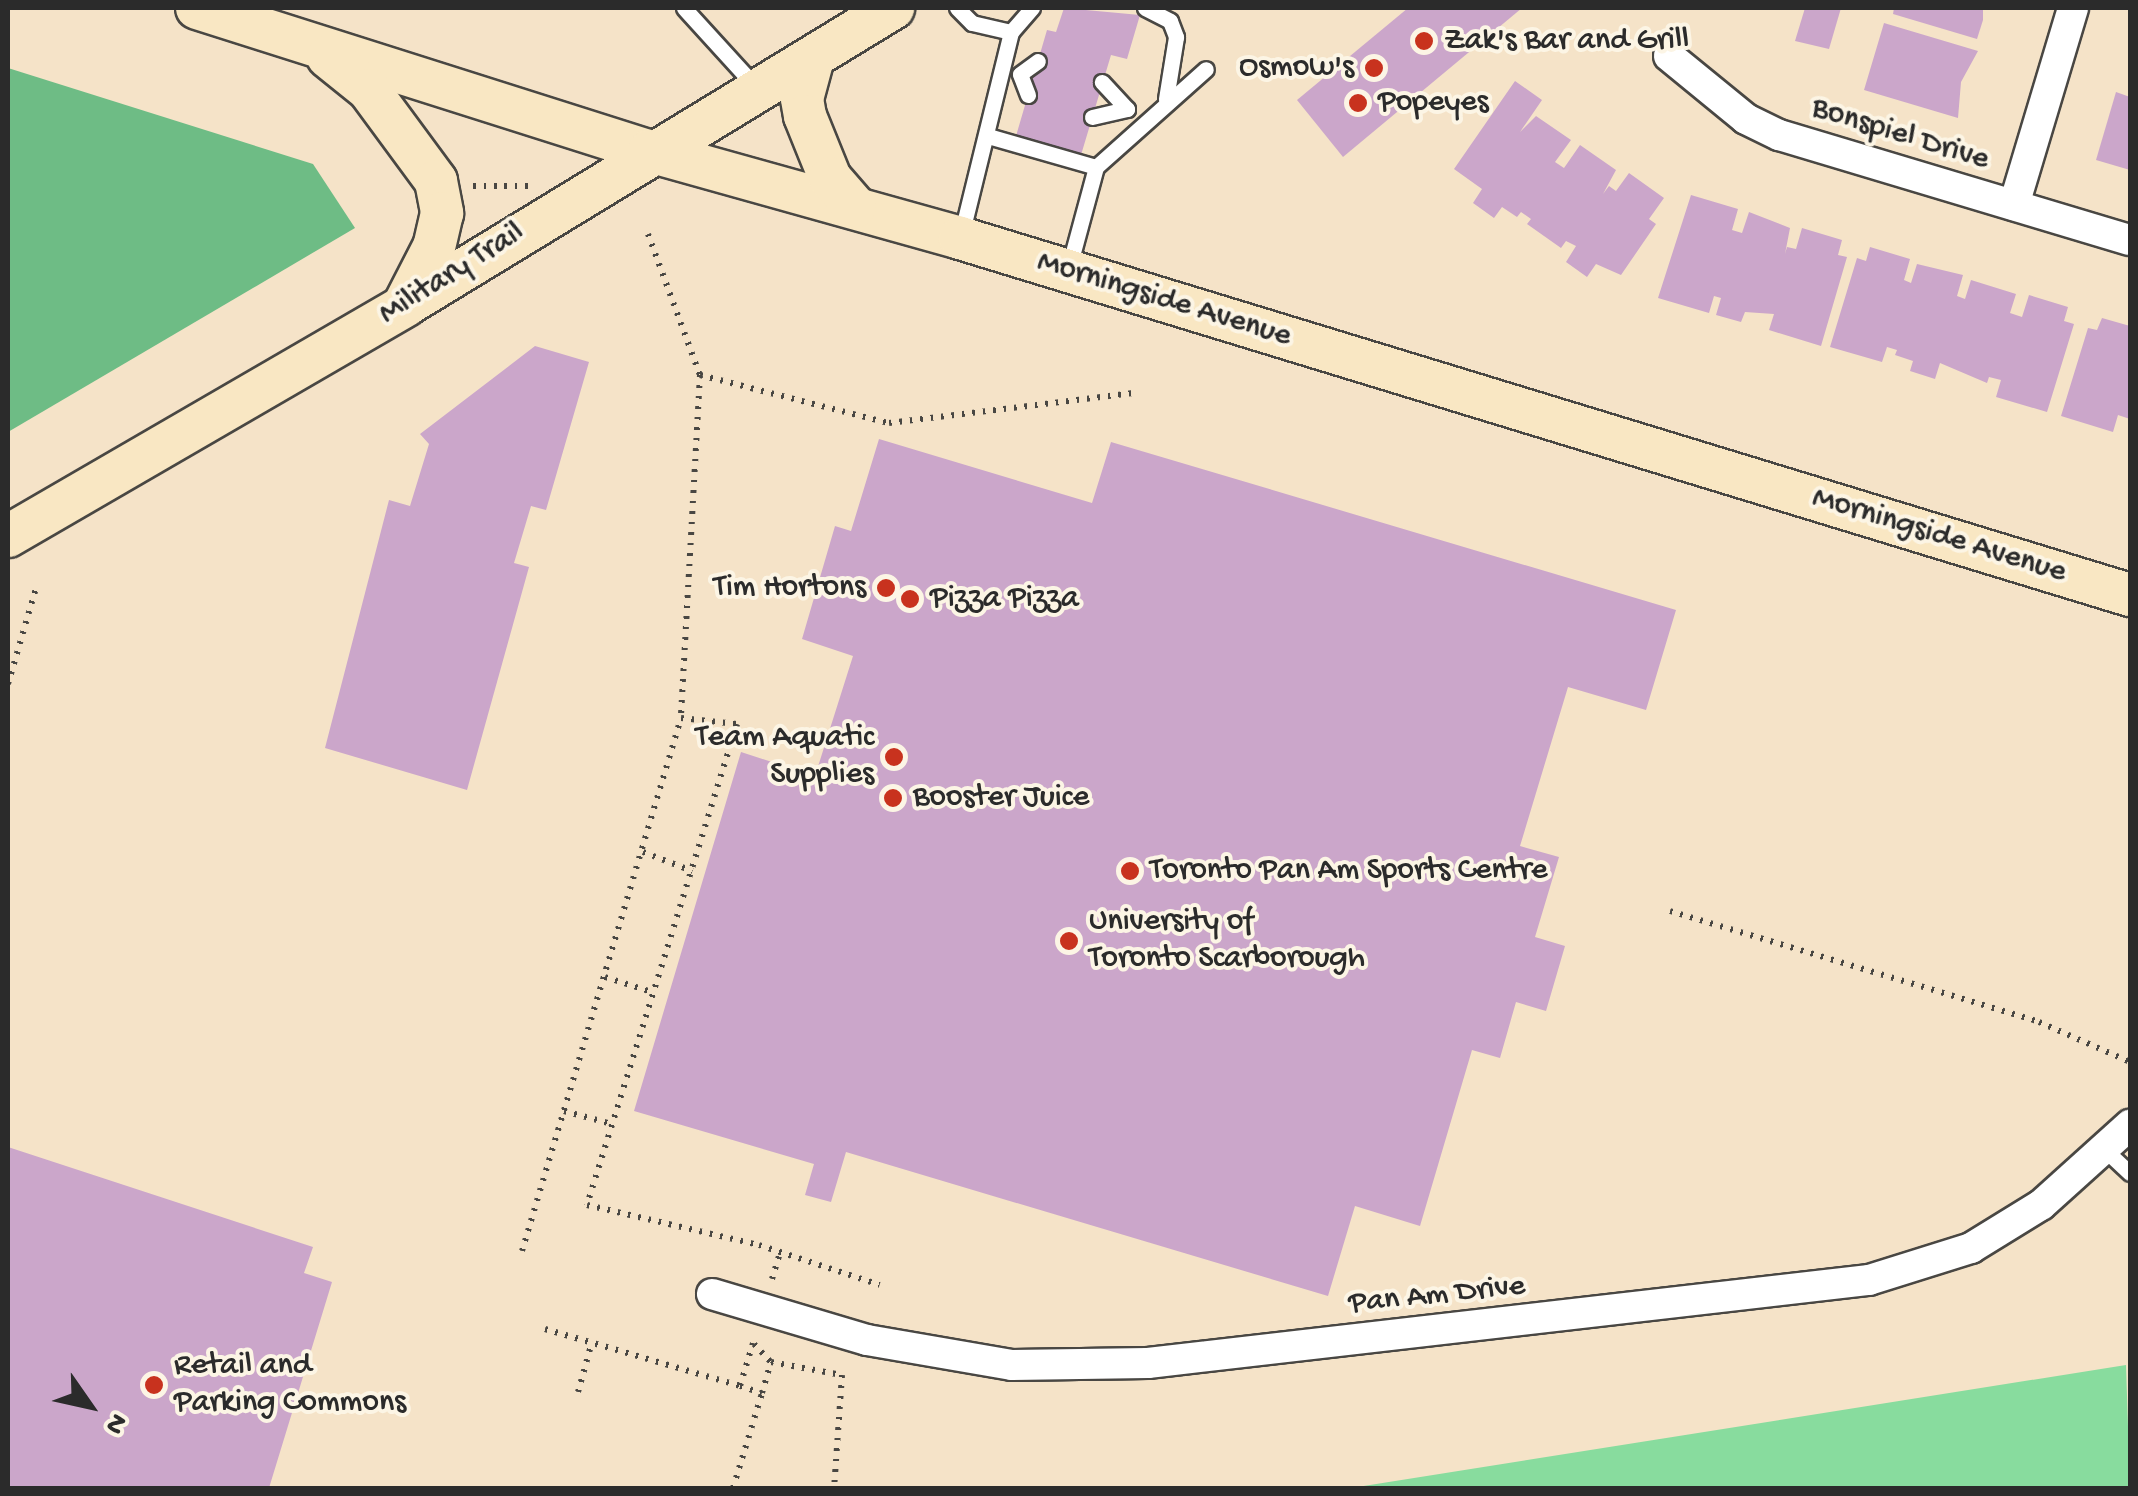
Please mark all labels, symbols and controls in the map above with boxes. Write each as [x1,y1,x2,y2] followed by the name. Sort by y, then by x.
[1444,22,1689,60] place label: Zak's Bar and Grill
[1413,30,1435,52] marker: Zak's Bar and Grill
[1239,49,1354,87] place label: Osmow's
[1363,57,1385,79] marker: Osmow's
[1378,84,1489,122] place label: Popeyes
[1807,90,1993,180] street label: Bonspiel Drive
[1347,92,1369,114] marker: Popeyes
[372,214,532,334] street label: Military Trail
[1032,243,1296,357] street label: Morningside Avenue
[1807,479,2071,593] street label: Morningside Avenue
[714,569,866,607] place label: Tim Hortons
[875,577,897,599] marker: Tim Hortons
[930,580,1079,618] place label: Pizza Pizza
[899,588,921,610] marker: Pizza Pizza
[695,720,874,795] place label: Team Aquatic Supplies
[883,746,905,768] marker: Team Aquatic Supplies
[913,779,1089,817] place label: Booster Juice
[882,787,904,809] marker: Booster Juice
[1150,852,1548,890] place label: Toronto Pan Am Sports Centre
[1119,860,1141,882] marker: Toronto Pan Am Sports Centre
[1089,904,1365,979] place label: University of Toronto Scarborough
[1058,930,1080,952] marker: University of Toronto Scarborough
[1347,1268,1527,1324] street label: Pan Am Drive
[174,1348,406,1423] place label: Retail and Parking Commons
[40,1356,140,1456] north arrow
[143,1374,165,1396] marker: Retail and Parking Commons
[96,1406,134,1440] text: N

